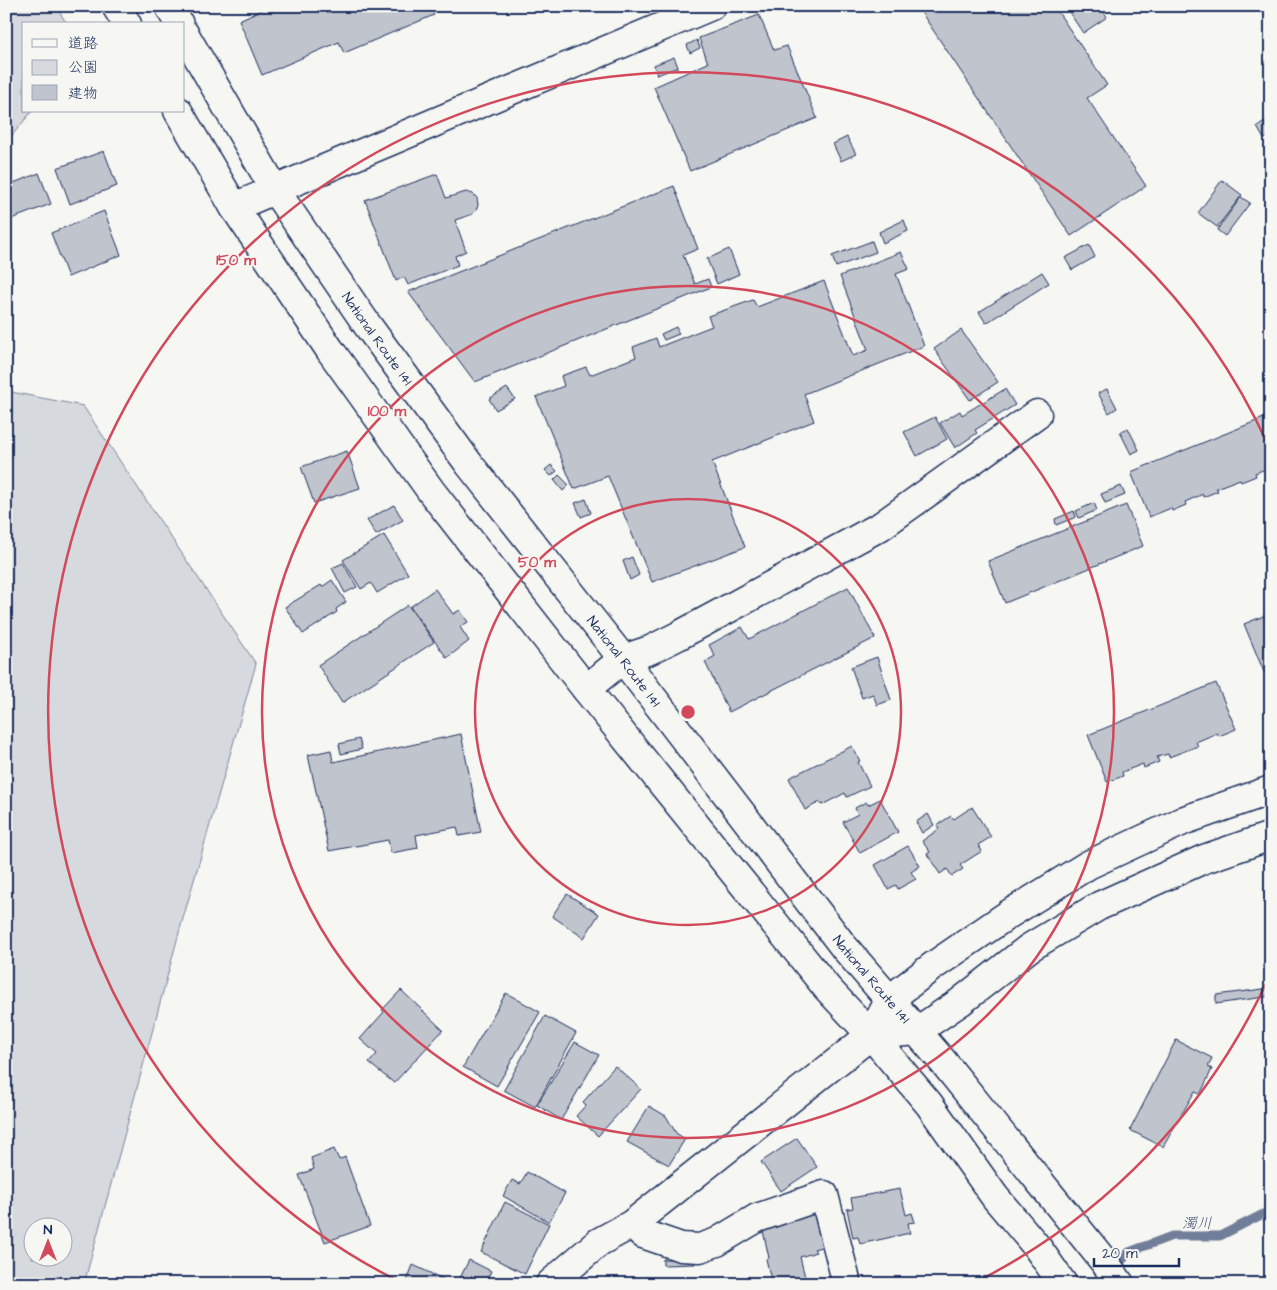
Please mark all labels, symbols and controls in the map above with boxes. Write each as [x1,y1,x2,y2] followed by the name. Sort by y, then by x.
[22,22,185,112] legend
[68,33,98,54] text: 道路
[68,57,98,78] text: 公園
[68,83,98,104] text: 建物
[216,250,256,271] text: 150 m
[337,288,417,390] street label: National Route 141
[368,401,407,422] text: 100 m
[518,552,556,573] text: 50 m
[582,612,665,711] street label: National Route 141
[679,703,697,721] centre of rings
[827,931,915,1028] street label: National Route 141
[1182,1213,1212,1234] water label: 濁川
[22,1218,72,1268] north arrow
[44,1220,53,1240] text: N
[1094,1235,1180,1267] scale bar
[1102,1243,1138,1264] text: 20 m

